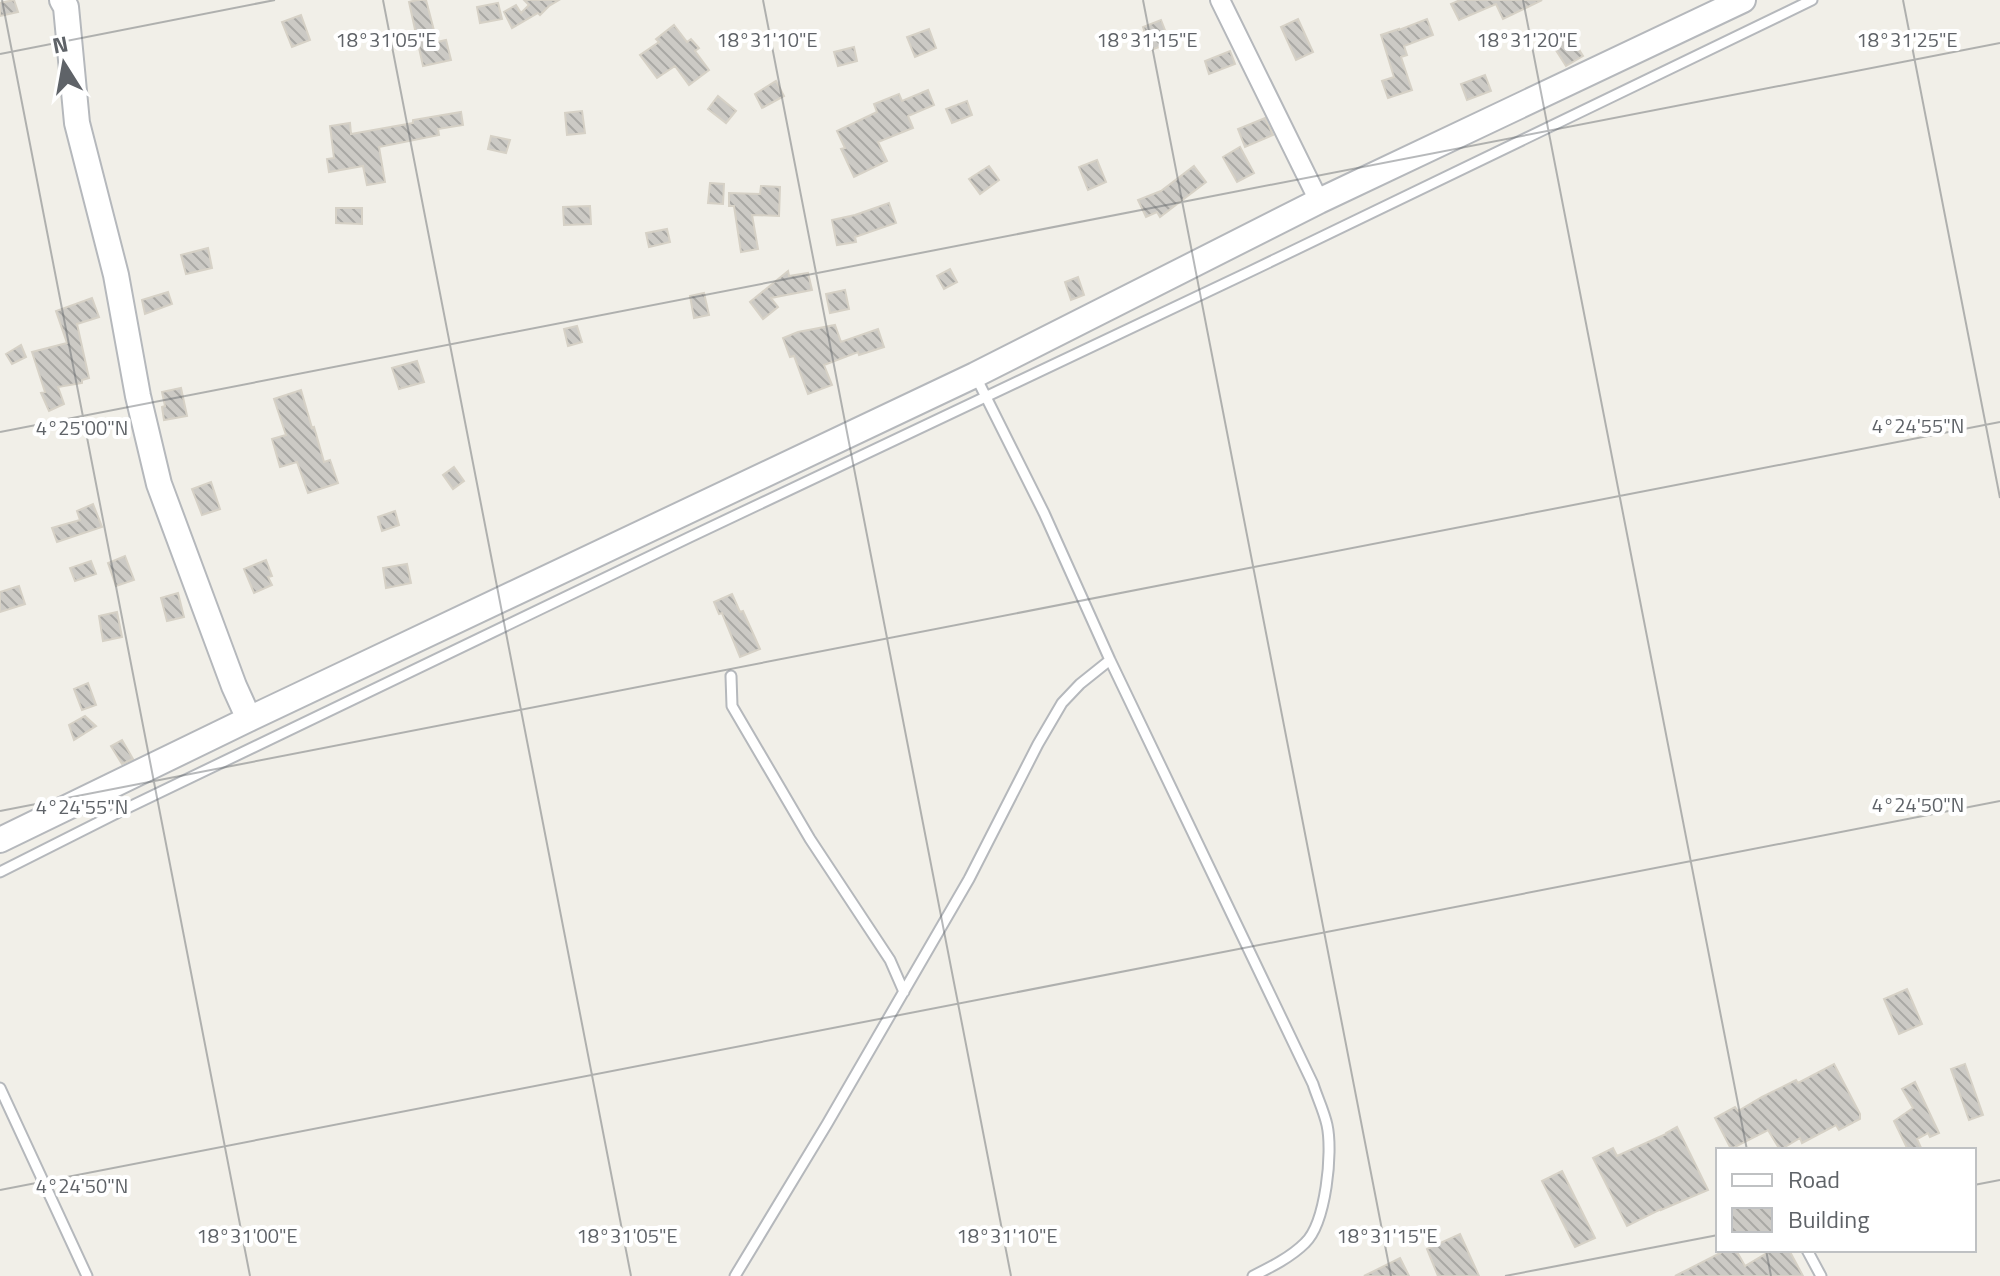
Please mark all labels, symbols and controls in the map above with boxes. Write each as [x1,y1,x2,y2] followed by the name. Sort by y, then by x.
[24,24,104,104] north arrow
[335,24,437,55] text: 18°31'05"E
[716,24,818,55] text: 18°31'10"E
[1096,24,1198,55] text: 18°31'15"E
[1476,24,1578,55] text: 18°31'20"E
[1856,24,1958,55] text: 18°31'25"E
[49,26,71,63] text: N
[1872,410,1964,441] text: 4°24'55"N
[36,412,128,443] text: 4°25'00"N
[1872,789,1964,820] text: 4°24'50"N
[36,791,128,822] text: 4°24'55"N
[1716,1148,1976,1252] legend
[1788,1161,1840,1197] text: Road
[36,1170,128,1201] text: 4°24'50"N
[1788,1201,1870,1237] text: Building
[196,1220,298,1251] text: 18°31'00"E
[576,1220,678,1251] text: 18°31'05"E
[956,1220,1058,1251] text: 18°31'10"E
[1336,1220,1438,1251] text: 18°31'15"E

